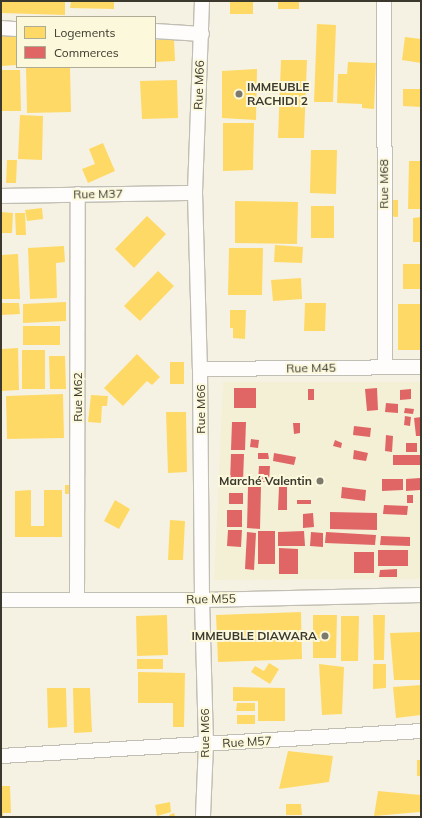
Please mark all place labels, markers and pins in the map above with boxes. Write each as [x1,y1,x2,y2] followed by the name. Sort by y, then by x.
[247,80,309,108] place label: IMMEUBLE RACHIDI 2
[234,89,244,99] marker: IMMEUBLE RACHIDI 2
[219,474,312,488] place label: Marché Valentin
[315,476,325,486] marker: Marché Valentin
[191,629,317,643] place label: IMMEUBLE DIAWARA
[320,631,330,641] marker: IMMEUBLE DIAWARA

